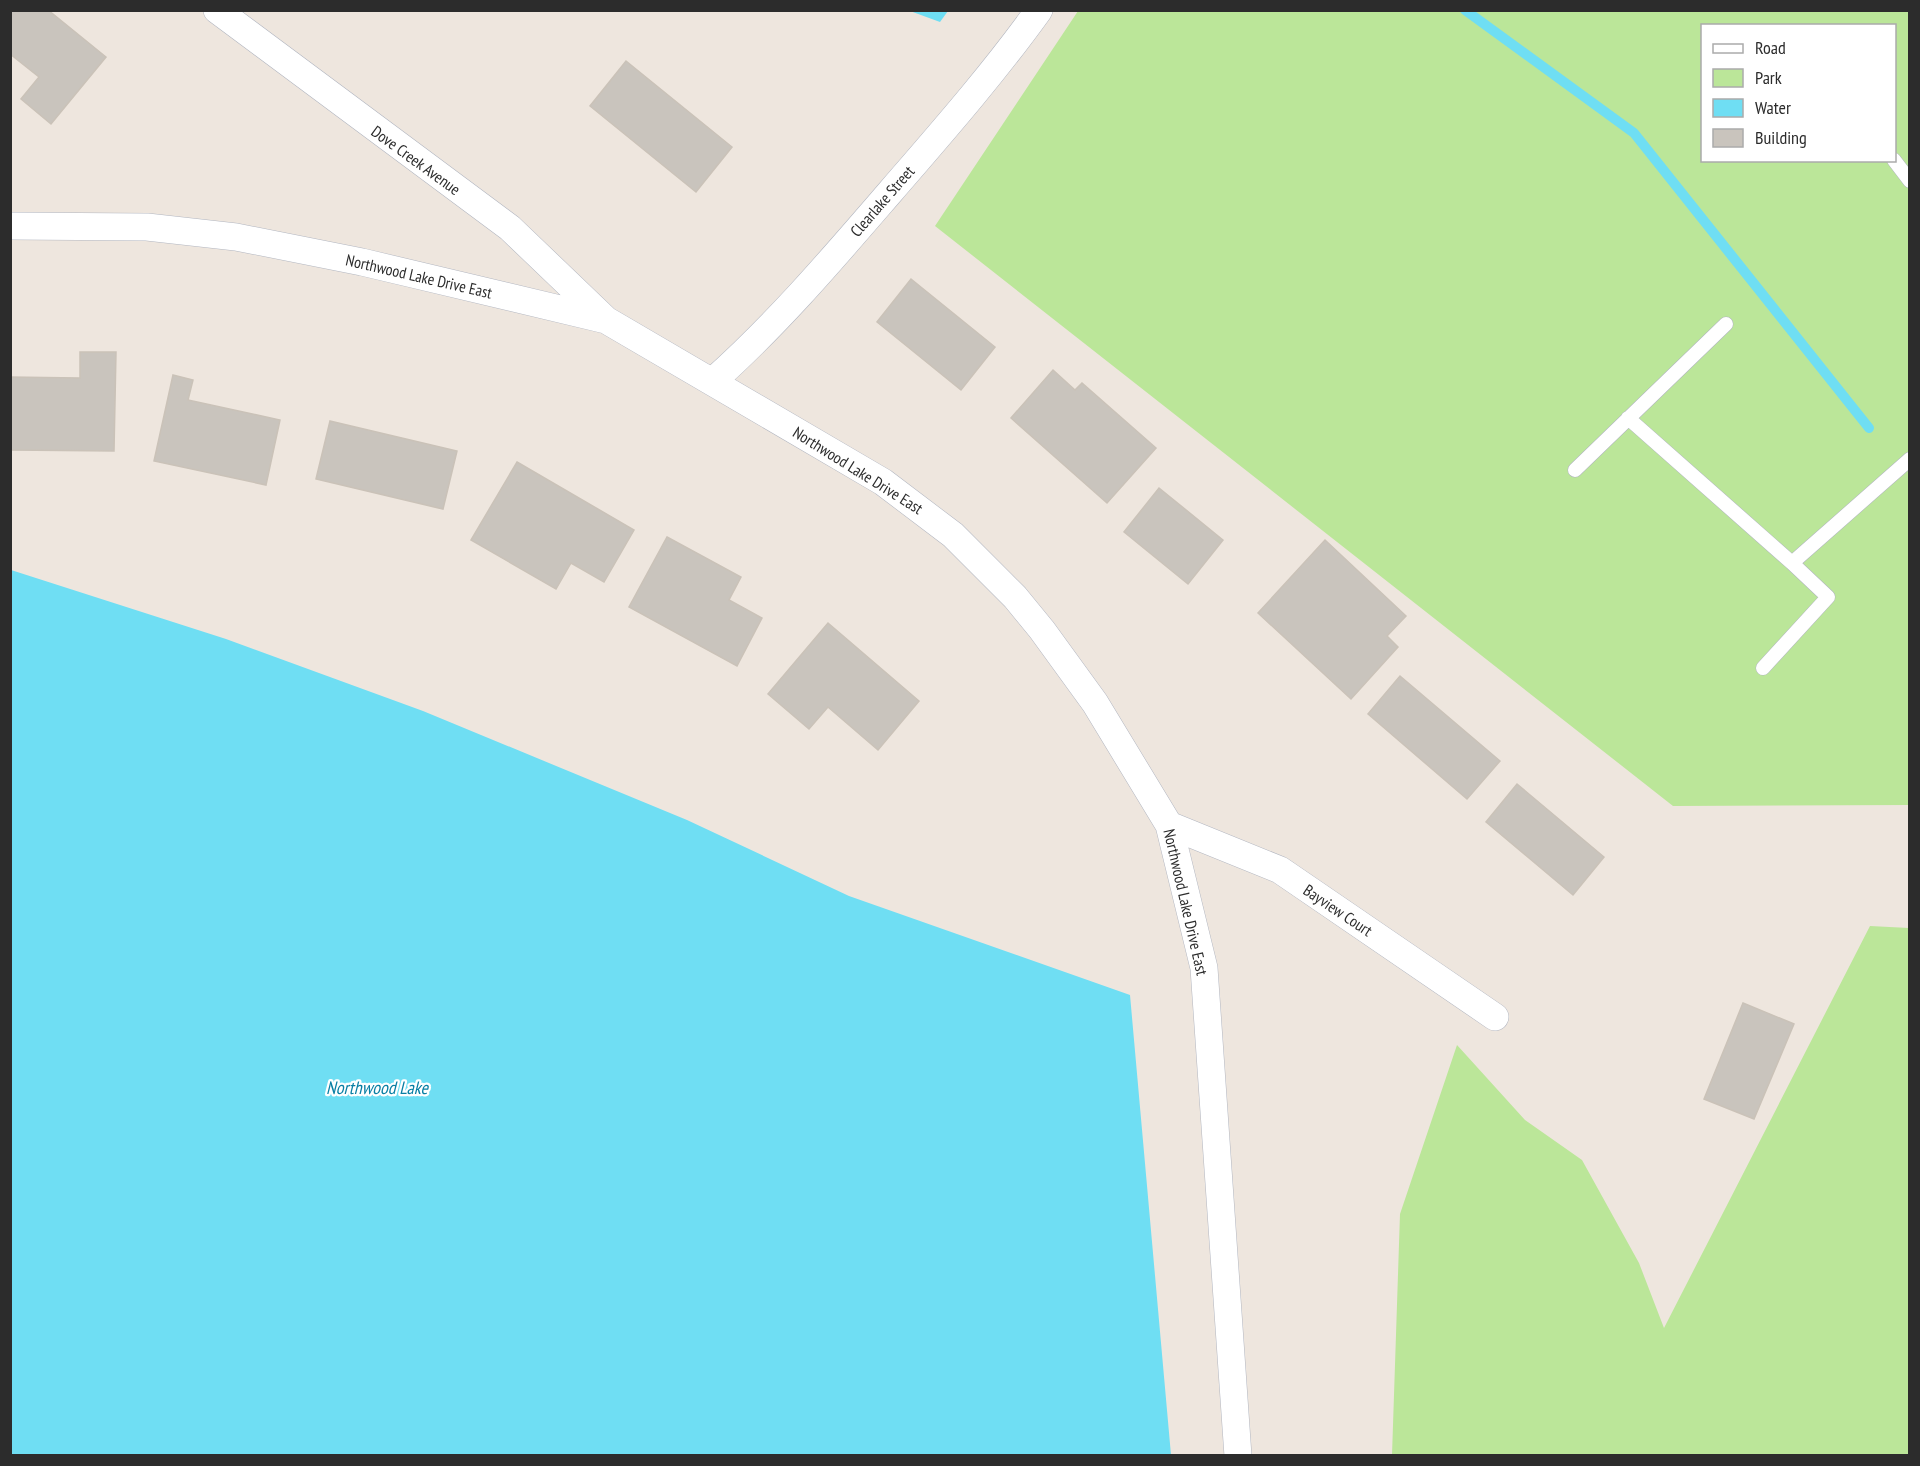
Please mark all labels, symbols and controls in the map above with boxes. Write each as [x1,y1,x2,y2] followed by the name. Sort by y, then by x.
[1701,24,1896,162] legend
[1755,36,1786,59] text: Road
[1755,66,1782,89] text: Park
[1755,96,1791,119] text: Water
[368,121,464,199] street label: Dove Creek Avenue
[1755,126,1807,149] text: Building
[846,161,919,241] street label: Clearlake Street
[344,249,495,303] street label: Northwood Lake Drive East
[789,422,927,518] street label: Northwood Lake Drive East
[1159,827,1213,978] street label: Northwood Lake Drive East
[1300,880,1377,941] street label: Bayview Court
[326,1076,430,1099] water label: Northwood Lake

